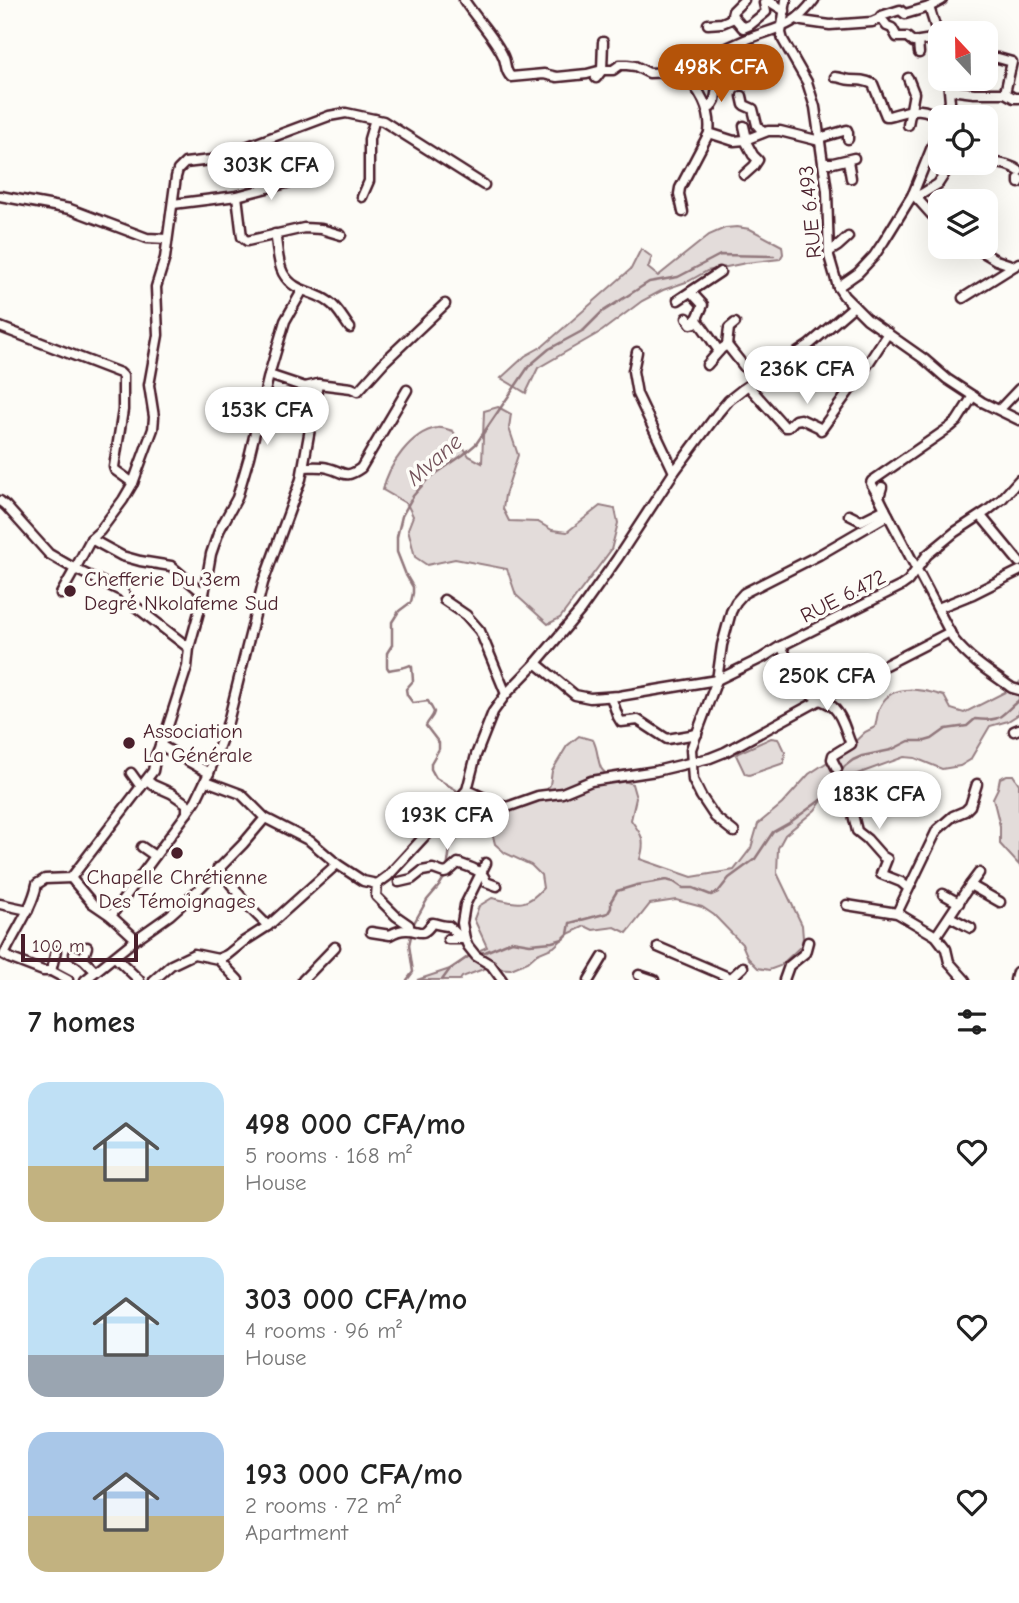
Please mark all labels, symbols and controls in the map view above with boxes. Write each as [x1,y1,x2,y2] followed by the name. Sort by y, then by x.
[928,21,998,91] north arrow
[928,21,998,259] map controls
[649,44,793,104] pin: 498K CFA
[674,53,768,80] text: 498K CFA
[928,105,998,175] button: locate
[199,142,343,202] pin: 303K CFA
[223,151,319,178] text: 303K CFA
[794,165,826,259] street label: RUE 6.493
[928,189,998,259] button: layers
[735,346,879,406] pin: 236K CFA
[760,355,854,382] text: 236K CFA
[195,388,339,447] pin: 153K CFA
[221,396,313,423] text: 153K CFA
[400,428,468,492] water label: Mvane
[796,564,890,628] street label: RUE 6.472
[84,567,279,615] place label: Chefferie Du 3em Degré Nkolafeme Sud
[62,583,78,599] marker: Chefferie Du 3em Degré Nkolafeme Sud
[755,654,899,713] pin: 250K CFA
[779,662,875,689] text: 250K CFA
[143,719,253,767] place label: Association La Générale
[121,735,137,751] marker: Association La Générale
[807,772,951,831] pin: 183K CFA
[833,780,925,807] text: 183K CFA
[375,792,519,852] pin: 193K CFA
[401,801,493,828] text: 193K CFA
[169,845,185,861] marker: Chapelle Chrétienne Des Témoignages
[87,865,267,913] place label: Chapelle Chrétienne Des Témoignages
[21,931,138,963] scale bar
[32,935,85,957] text: 100 m
[953,1003,991,1041] icon: filters
[28,1005,135,1040] text: 7 homes
[245,1107,466,1142] text: 498 000 CFA/mo
[84,1110,168,1194] icon: home
[953,1133,991,1171] icon: heart
[245,1142,412,1169] text: 5 rooms · 168 m²
[245,1169,307,1196] text: House
[245,1282,467,1317] text: 303 000 CFA/mo
[84,1285,168,1369] icon: home
[953,1308,991,1346] icon: heart
[245,1317,402,1344] text: 4 rooms · 96 m²
[245,1344,307,1371] text: House
[245,1457,463,1492] text: 193 000 CFA/mo
[84,1460,168,1544] icon: home
[953,1483,991,1521] icon: heart
[245,1492,401,1519] text: 2 rooms · 72 m²
[245,1519,348,1546] text: Apartment

